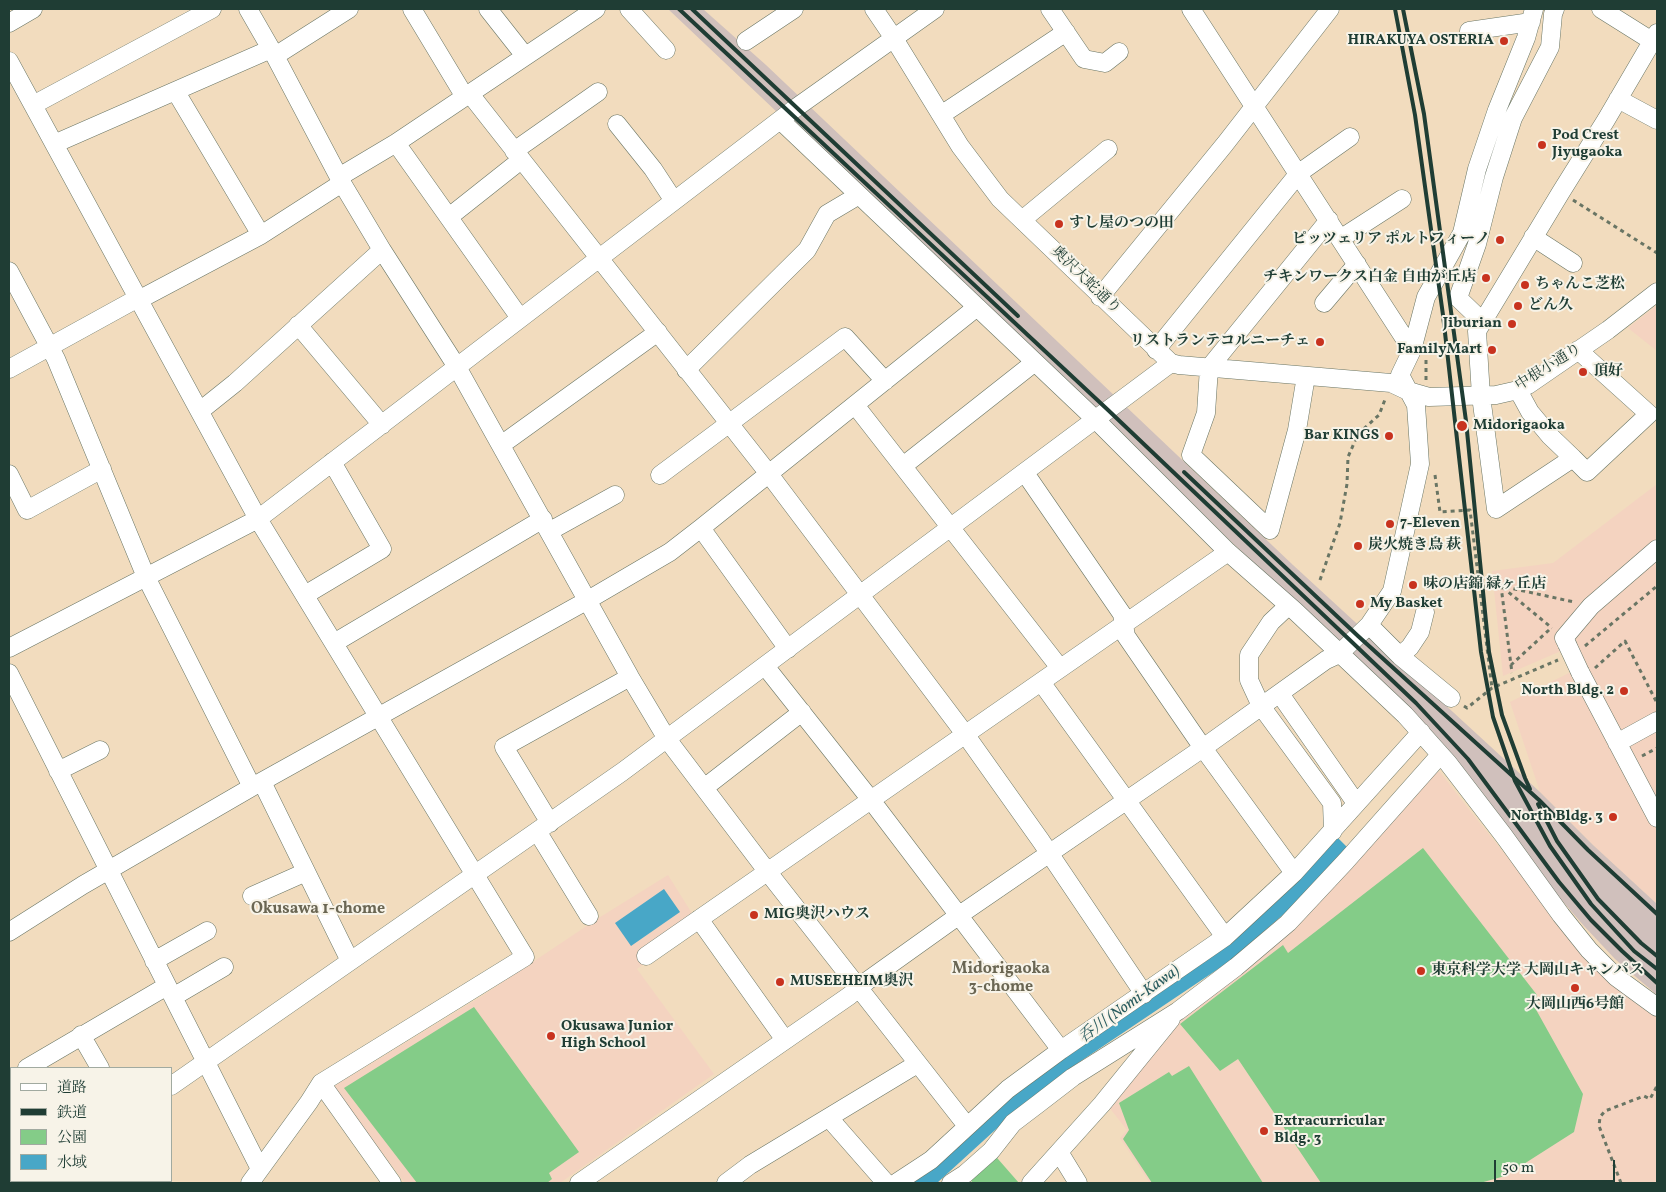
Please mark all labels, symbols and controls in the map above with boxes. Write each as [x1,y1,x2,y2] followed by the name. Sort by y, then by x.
[1348,32,1494,50] place label: HIRAKUYA OSTERIA
[1498,35,1510,47] marker: HIRAKUYA OSTERIA
[1552,127,1623,162] place label: Pod Crest Jiyugaoka
[1536,139,1548,151] marker: Pod Crest Jiyugaoka
[1069,215,1174,233] place label: すし屋のつの田
[1053,218,1065,230] marker: すし屋のつの田
[1292,231,1490,249] place label: ピッツェリア ポルトフィーノ
[1494,234,1506,246] marker: ピッツェリア ポルトフィーノ
[1046,243,1124,319] street label: 奥沢大蛇通り
[1263,269,1476,287] place label: チキンワークス白金 自由が丘店
[1480,272,1492,284] marker: チキンワークス白金 自由が丘店
[1535,276,1625,294] place label: ちゃんこ芝松
[1519,279,1531,291] marker: ちゃんこ芝松
[1528,297,1573,315] place label: どん久
[1512,300,1524,312] marker: どん久
[1443,315,1502,333] place label: Jiburian
[1506,318,1518,330] marker: Jiburian
[1130,333,1310,351] place label: リストランテコルニーチェ
[1314,336,1326,348] marker: リストランテコルニーチェ
[1512,340,1586,396] street label: 中根小通り
[1397,341,1482,359] place label: FamilyMart
[1486,344,1498,356] marker: FamilyMart
[1593,363,1623,381] place label: 頂好
[1577,366,1589,378] marker: 頂好
[1473,417,1565,435] place label: Midorigaoka
[1455,419,1469,433] marker: Midorigaoka
[1304,427,1379,445] place label: Bar KINGS
[1383,430,1395,442] marker: Bar KINGS
[1400,515,1460,533] place label: 7-Eleven
[1384,518,1396,530] marker: 7-Eleven
[1368,537,1461,555] place label: 炭火焼き鳥 萩
[1352,540,1364,552] marker: 炭火焼き鳥 萩
[1423,576,1546,594] place label: 味の店錦 緑ヶ丘店
[1407,579,1419,591] marker: 味の店錦 緑ヶ丘店
[1370,595,1443,613] place label: My Basket
[1354,598,1366,610] marker: My Basket
[1521,682,1614,700] place label: North Bldg. 2
[1618,685,1630,697] marker: North Bldg. 2
[1511,808,1603,826] place label: North Bldg. 3
[1607,811,1619,823] marker: North Bldg. 3
[251,900,385,920] district label: Okusawa 1-chome
[764,906,870,924] place label: MIG奥沢ハウス
[748,909,760,921] marker: MIG奥沢ハウス
[952,960,1050,998] district label: Midorigaoka 3-chome
[1076,962,1184,1048] water label: 呑川 (Nomi-Kawa)
[1431,962,1644,980] place label: 東京科学大学 大岡山キャンパス
[1415,965,1427,977] marker: 東京科学大学 大岡山キャンパス
[790,973,913,991] place label: MUSEEHEIM奥沢
[774,976,786,988] marker: MUSEEHEIM奥沢
[1569,982,1581,994] marker: 大岡山西6号館
[1526,996,1624,1014] place label: 大岡山西6号館
[561,1018,673,1053] place label: Okusawa Junior High School
[545,1030,557,1042] marker: Okusawa Junior High School
[10,1067,172,1182] legend
[57,1078,87,1099] text: 道路
[57,1103,87,1124] text: 鉄道
[1274,1113,1385,1148] place label: Extracurricular Bldg. 3
[1258,1125,1270,1137] marker: Extracurricular Bldg. 3
[57,1128,87,1149] text: 公園
[1496,1150,1617,1182] scale bar
[57,1153,87,1174] text: 水域
[1502,1158,1534,1179] text: 50 m

